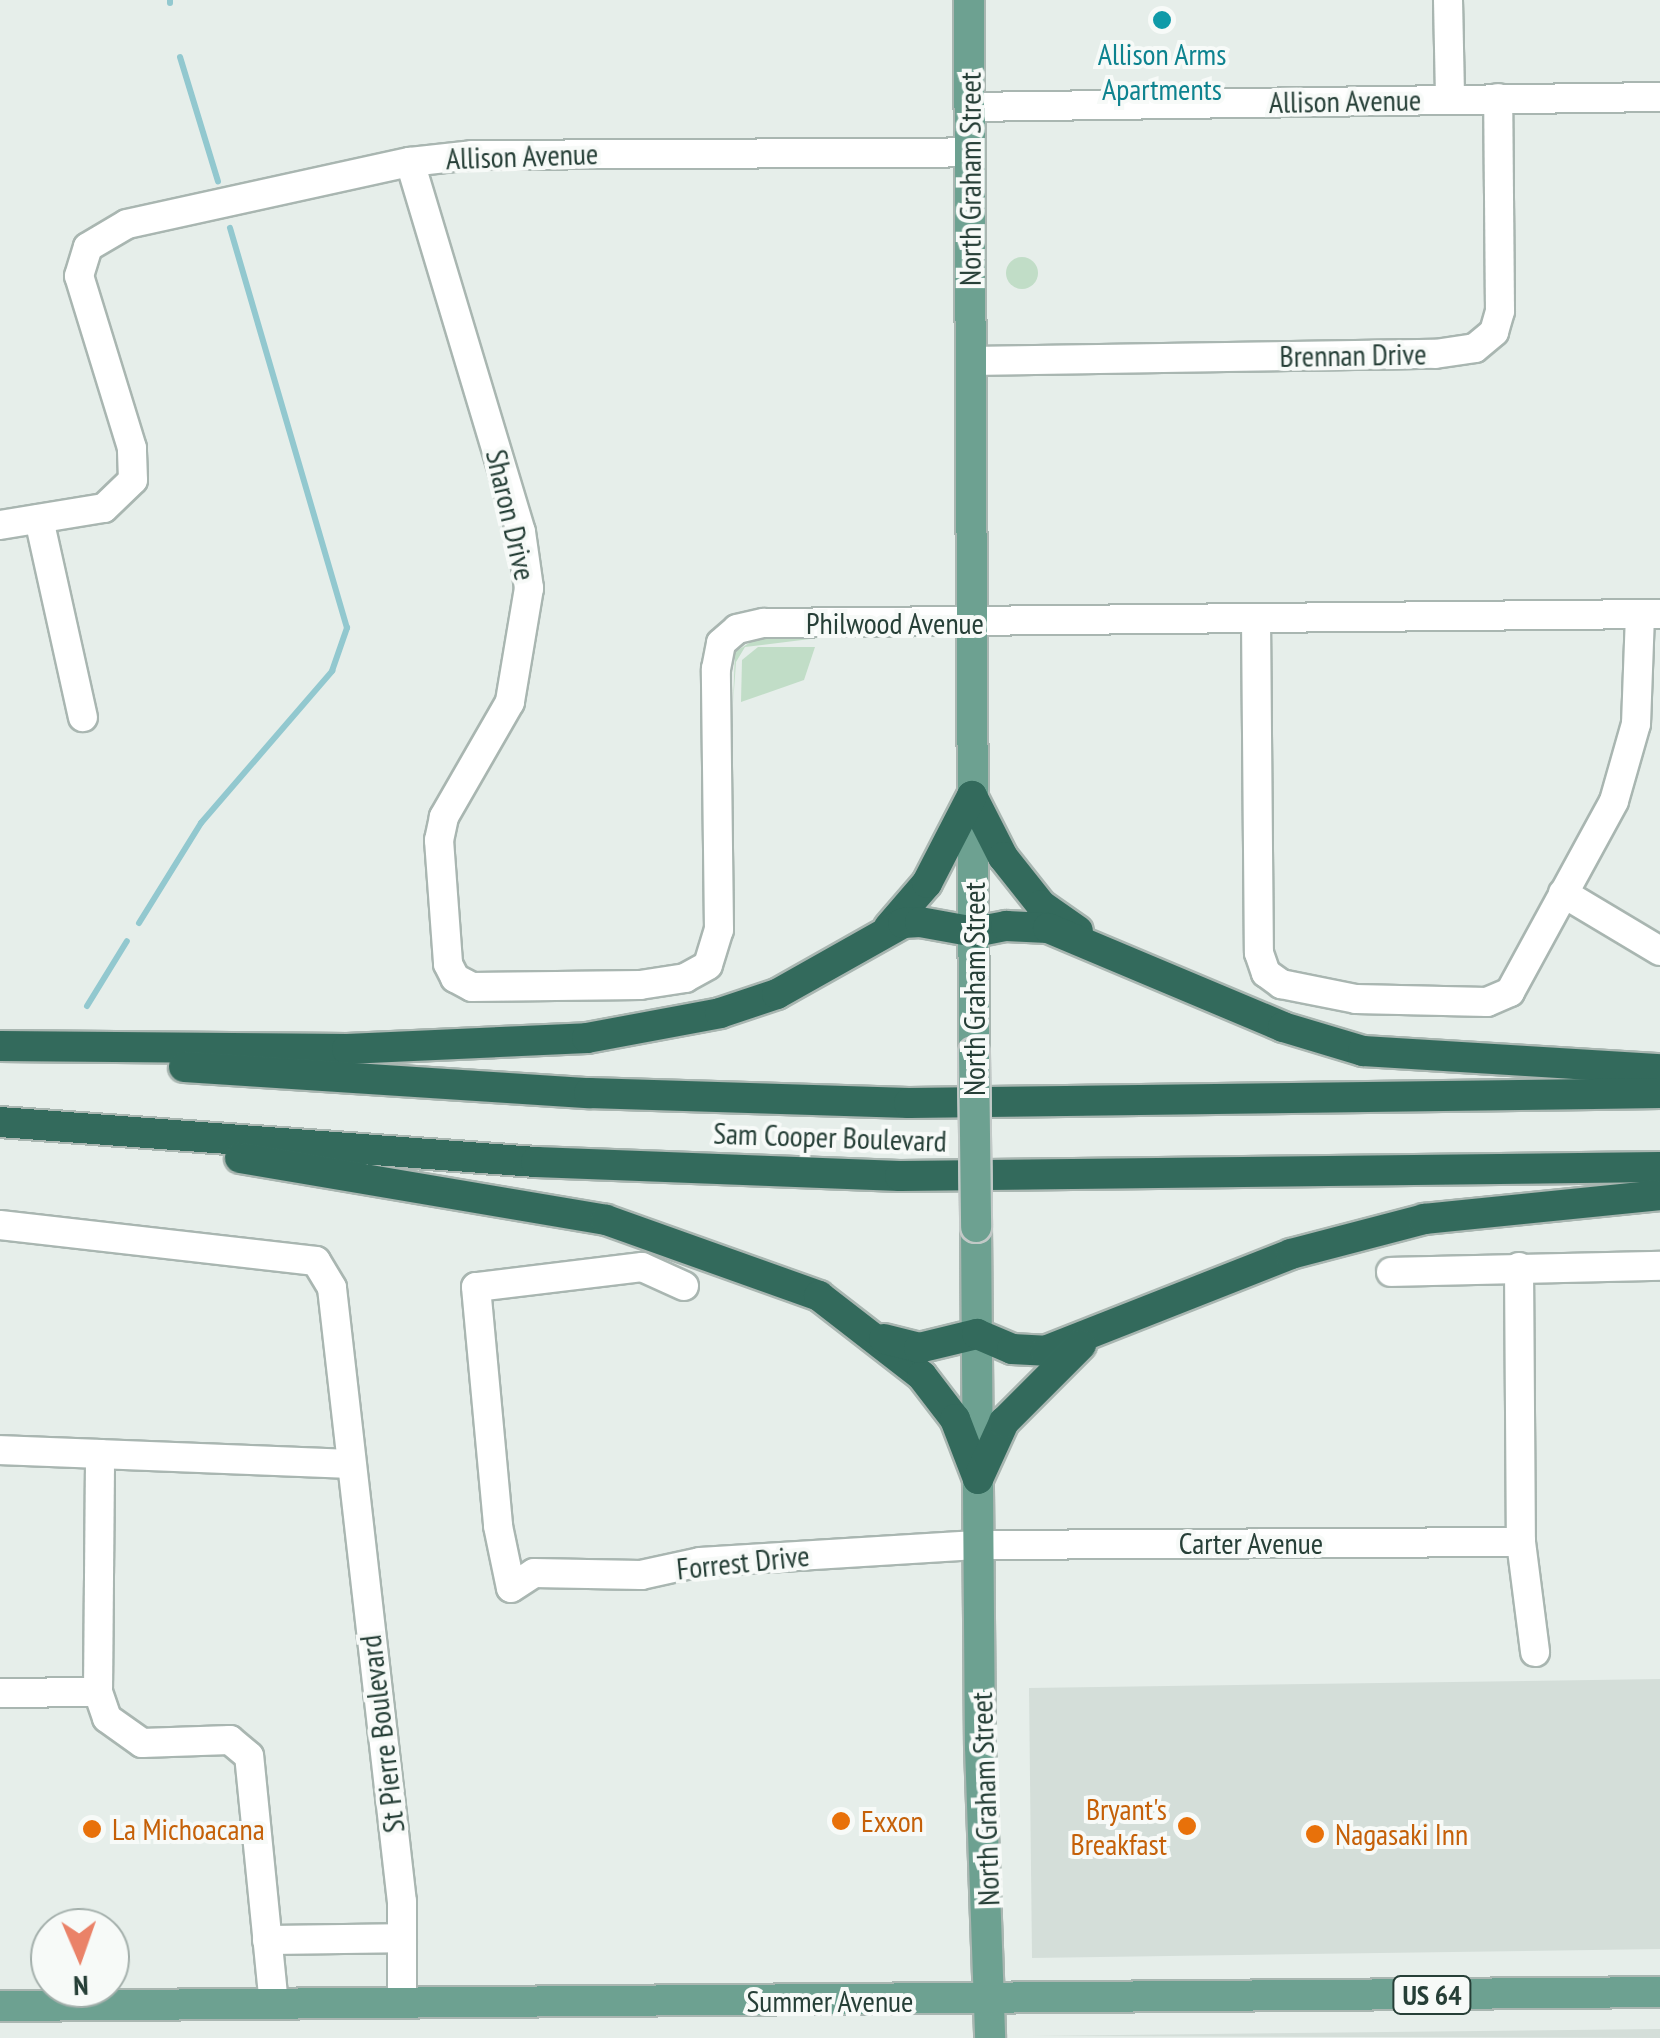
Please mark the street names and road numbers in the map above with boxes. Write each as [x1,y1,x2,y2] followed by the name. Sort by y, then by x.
[952,72,988,286] street label: North Graham Street
[1268,82,1422,120] street label: Allison Avenue
[445,135,599,177] street label: Allison Avenue
[1279,336,1427,374] street label: Brennan Drive
[478,446,544,584] street label: Sharon Drive
[806,605,984,641] street label: Philwood Avenue
[956,882,992,1096] street label: North Graham Street
[713,1115,947,1159] street label: Sam Cooper Boulevard
[1178,1525,1324,1561] street label: Carter Avenue
[675,1537,811,1587] street label: Forrest Drive
[352,1633,412,1835] street label: St Pierre Boulevard
[963,1691,1007,1907] street label: North Graham Street
[1392,1972,1472,2018] road number: US 64
[746,1983,914,2019] street label: Summer Avenue

